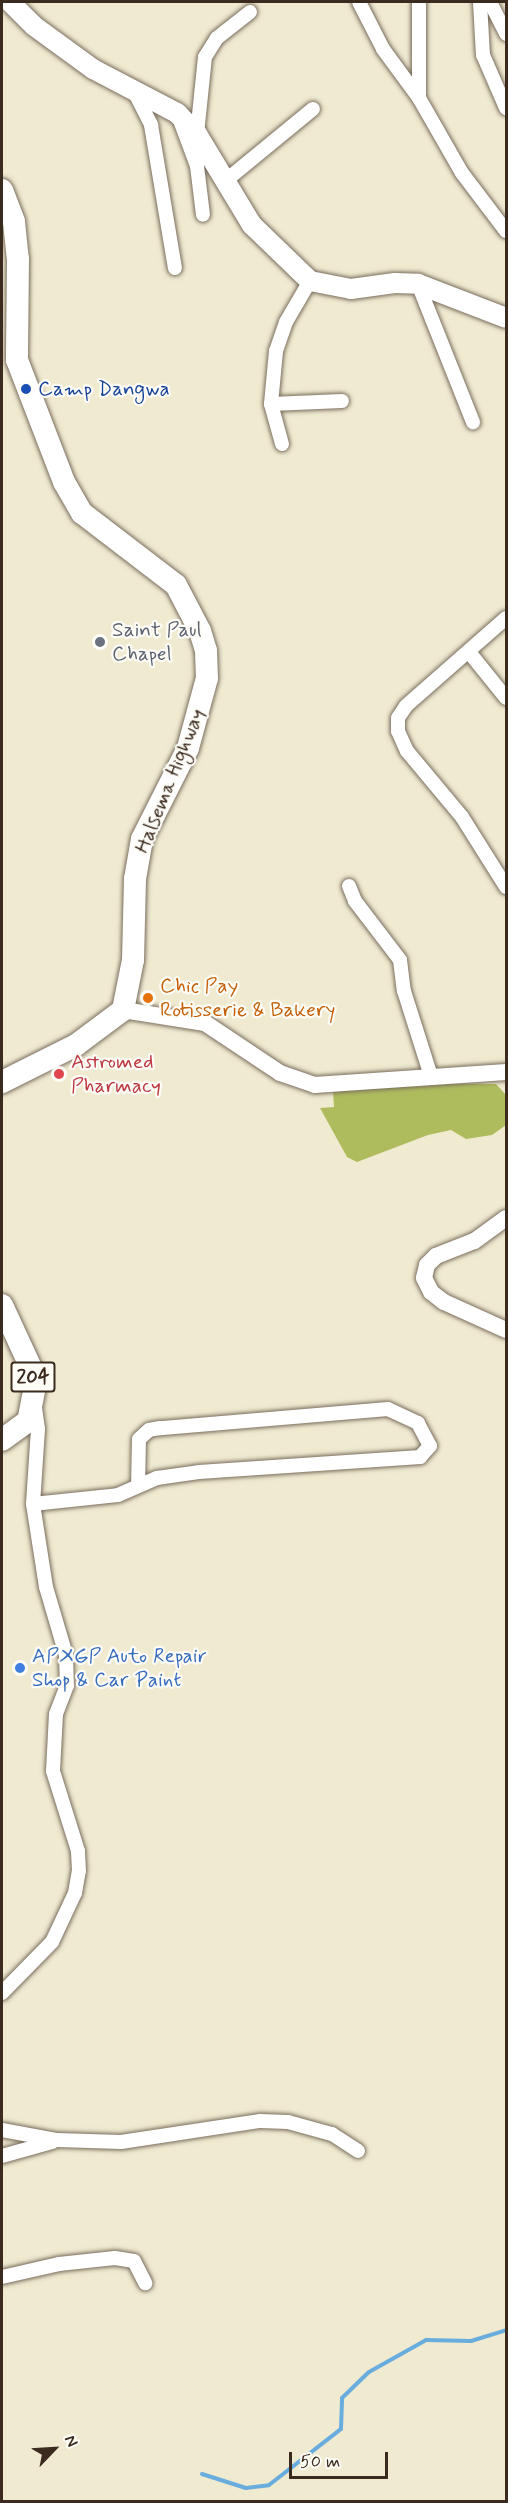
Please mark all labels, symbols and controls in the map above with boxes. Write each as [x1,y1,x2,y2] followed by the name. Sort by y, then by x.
[38,376,170,402] place label: Camp Dangwa
[19,382,33,396] marker: Camp Dangwa
[112,617,202,667] place label: Saint Paul Chapel
[93,635,107,649] marker: Saint Paul Chapel
[129,704,211,858] street label: Halsema Highway
[160,973,335,1023] place label: Chic Pay Rotisserie & Bakery
[141,991,155,1005] marker: Chic Pay Rotisserie & Bakery
[71,1049,161,1099] place label: Astromed Pharmacy
[52,1067,66,1081] marker: Astromed Pharmacy
[9,1360,57,1394] road number: 204
[32,1643,209,1693] place label: APXGP Auto Repair Shop & Car Paint
[13,1661,27,1675] marker: APXGP Auto Repair Shop & Car Paint
[24,2419,84,2479] north arrow
[59,2432,83,2450] text: N
[292,2440,391,2478] scale bar
[300,2450,340,2474] text: 50 m

